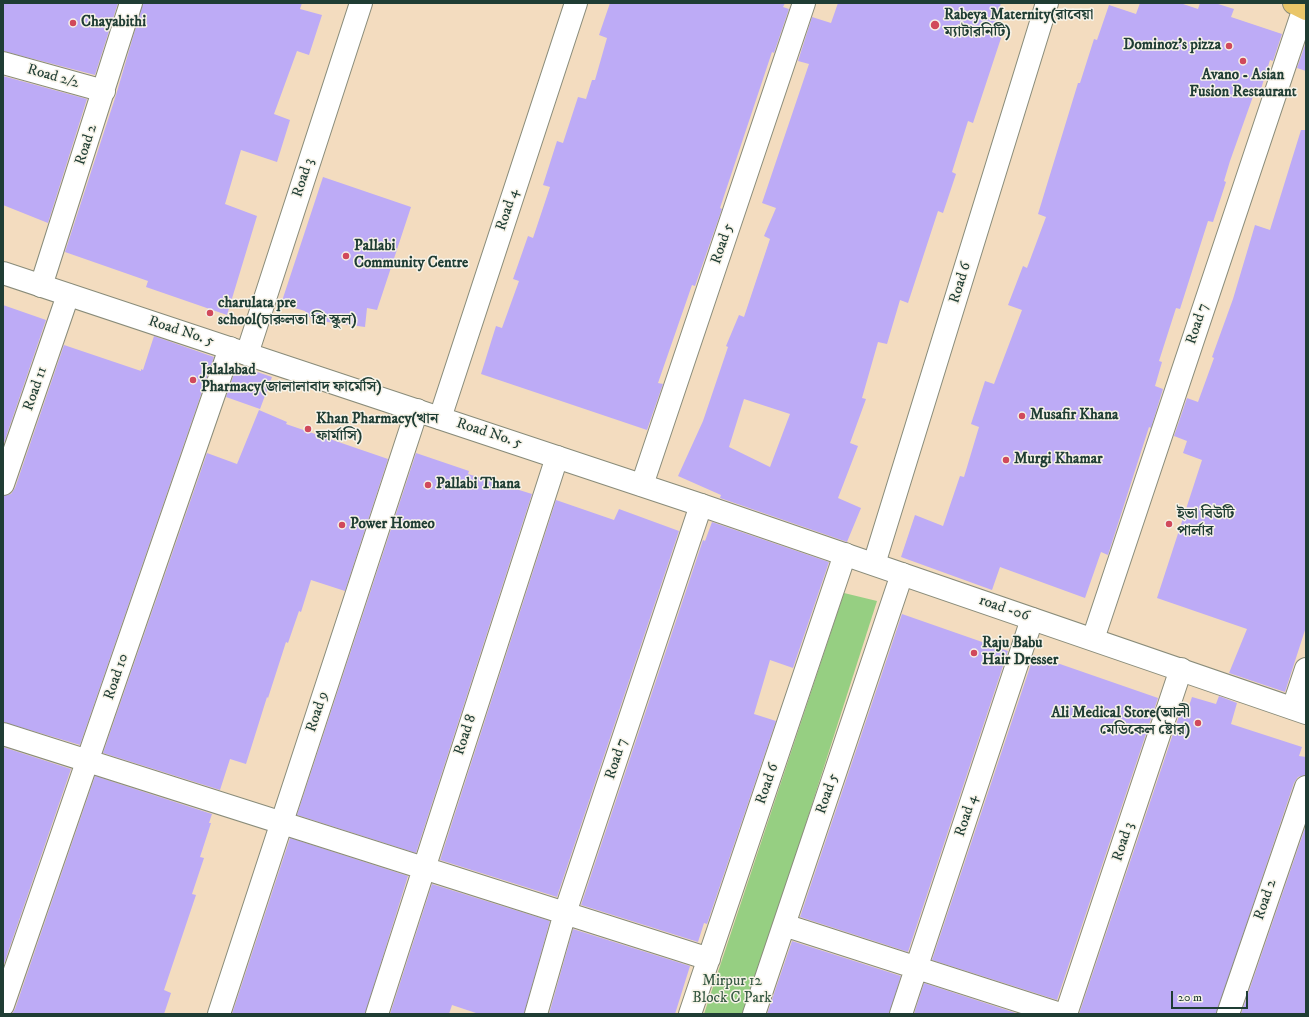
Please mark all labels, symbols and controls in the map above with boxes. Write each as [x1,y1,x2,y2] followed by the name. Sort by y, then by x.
[944,7,1093,42] place label: Rabeya Maternity(রাবেয়া ম্যাটারনিটি)
[81,14,146,32] place label: Chayabithi
[68,18,78,28] marker: Chayabithi
[929,19,941,31] marker: Rabeya Maternity(রাবেয়া ম্যাটারনিটি)
[1123,37,1221,55] place label: Dominoz's pizza
[1224,41,1234,51] marker: Dominoz's pizza
[1238,56,1248,66] marker: Avano - Asian Fusion Restaurant
[25,61,81,93] street label: Road 2/2
[1189,67,1297,102] place label: Avano - Asian Fusion Restaurant
[72,122,102,168] street label: Road 2
[289,156,319,200] street label: Road 3
[493,187,523,233] street label: Road 4
[708,221,738,267] street label: Road 5
[354,238,468,273] place label: Pallabi Community Centre
[341,251,351,261] marker: Pallabi Community Centre
[946,260,976,306] street label: Road 6
[218,295,357,330] place label: charulata pre school(চারুলতা প্রি স্কুল)
[1183,301,1213,347] street label: Road 7
[205,308,215,318] marker: charulata pre school(চারুলতা প্রি স্কুল)
[146,313,216,351] street label: Road No. 5
[201,362,382,397] place label: Jalalabad Pharmacy(জালালাবাদ ফার্মেসি)
[20,365,52,413] street label: Road 11
[188,375,198,385] marker: Jalalabad Pharmacy(জালালাবাদ ফার্মেসি)
[1030,407,1118,425] place label: Musafir Khana
[316,411,438,446] place label: Khan Pharmacy(খান ফার্মাসি)
[1017,411,1027,421] marker: Musafir Khana
[454,415,524,453] street label: Road No. 5
[303,424,313,434] marker: Khan Pharmacy(খান ফার্মাসি)
[1014,451,1103,469] place label: Murgi Khamar
[1001,455,1011,465] marker: Murgi Khamar
[436,476,520,494] place label: Pallabi Thana
[423,480,433,490] marker: Pallabi Thana
[1177,506,1234,541] place label: ইভা বিউটি পার্লার
[350,516,435,534] place label: Power Homeo
[1164,519,1174,529] marker: ইভা বিউটি পার্লার
[337,520,347,530] marker: Power Homeo
[977,592,1031,626] street label: road -06
[982,635,1058,670] place label: Raju Babu Hair Dresser
[969,648,979,658] marker: Raju Babu Hair Dresser
[101,651,133,703] street label: Road 10
[303,689,333,735] street label: Road 9
[1051,705,1190,740] place label: Ali Medical Store(আলী মেডিকেল ষ্টোর)
[451,712,481,758] street label: Road 8
[1193,718,1203,728] marker: Ali Medical Store(আলী মেডিকেল ষ্টোর)
[602,736,632,782] street label: Road 7
[753,761,783,807] street label: Road 6
[813,771,843,817] street label: Road 5
[952,793,982,839] street label: Road 4
[1109,820,1139,864] street label: Road 3
[1251,877,1281,923] street label: Road 2
[692,973,772,1008] park label: Mirpur 12 Block C Park
[1173,983,1250,1009] scale bar
[1178,990,1202,1005] text: 20 m

